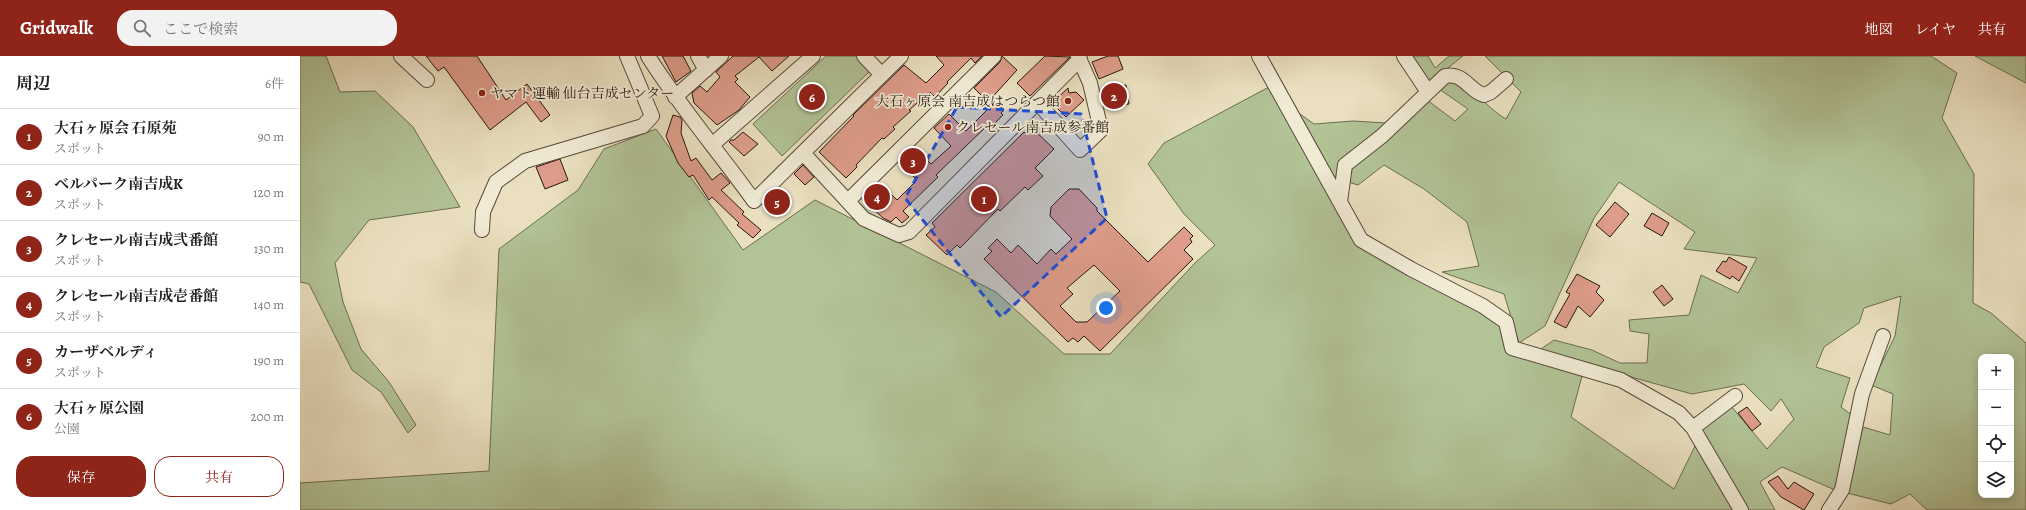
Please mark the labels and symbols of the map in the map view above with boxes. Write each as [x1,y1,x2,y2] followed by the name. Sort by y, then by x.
[1101,81,1127,111] pin: 2
[799,82,825,112] pin: 6
[490,84,674,103] place label: ヤマト運輸 仙台吉成センター
[477,88,487,98] marker: ヤマト運輸 仙台吉成センター
[875,92,1060,111] place label: 大石ヶ原会 南吉成はつらつ館
[1063,96,1073,106] marker: 大石ヶ原会 南吉成はつらつ館
[956,118,1109,137] place label: クレセール南吉成参番館
[943,122,953,132] marker: クレセール南吉成参番館
[900,146,926,176] pin: 3
[864,182,890,212] pin: 4
[971,184,997,214] pin: 1
[764,187,790,217] pin: 5
[1096,298,1116,318] your location

